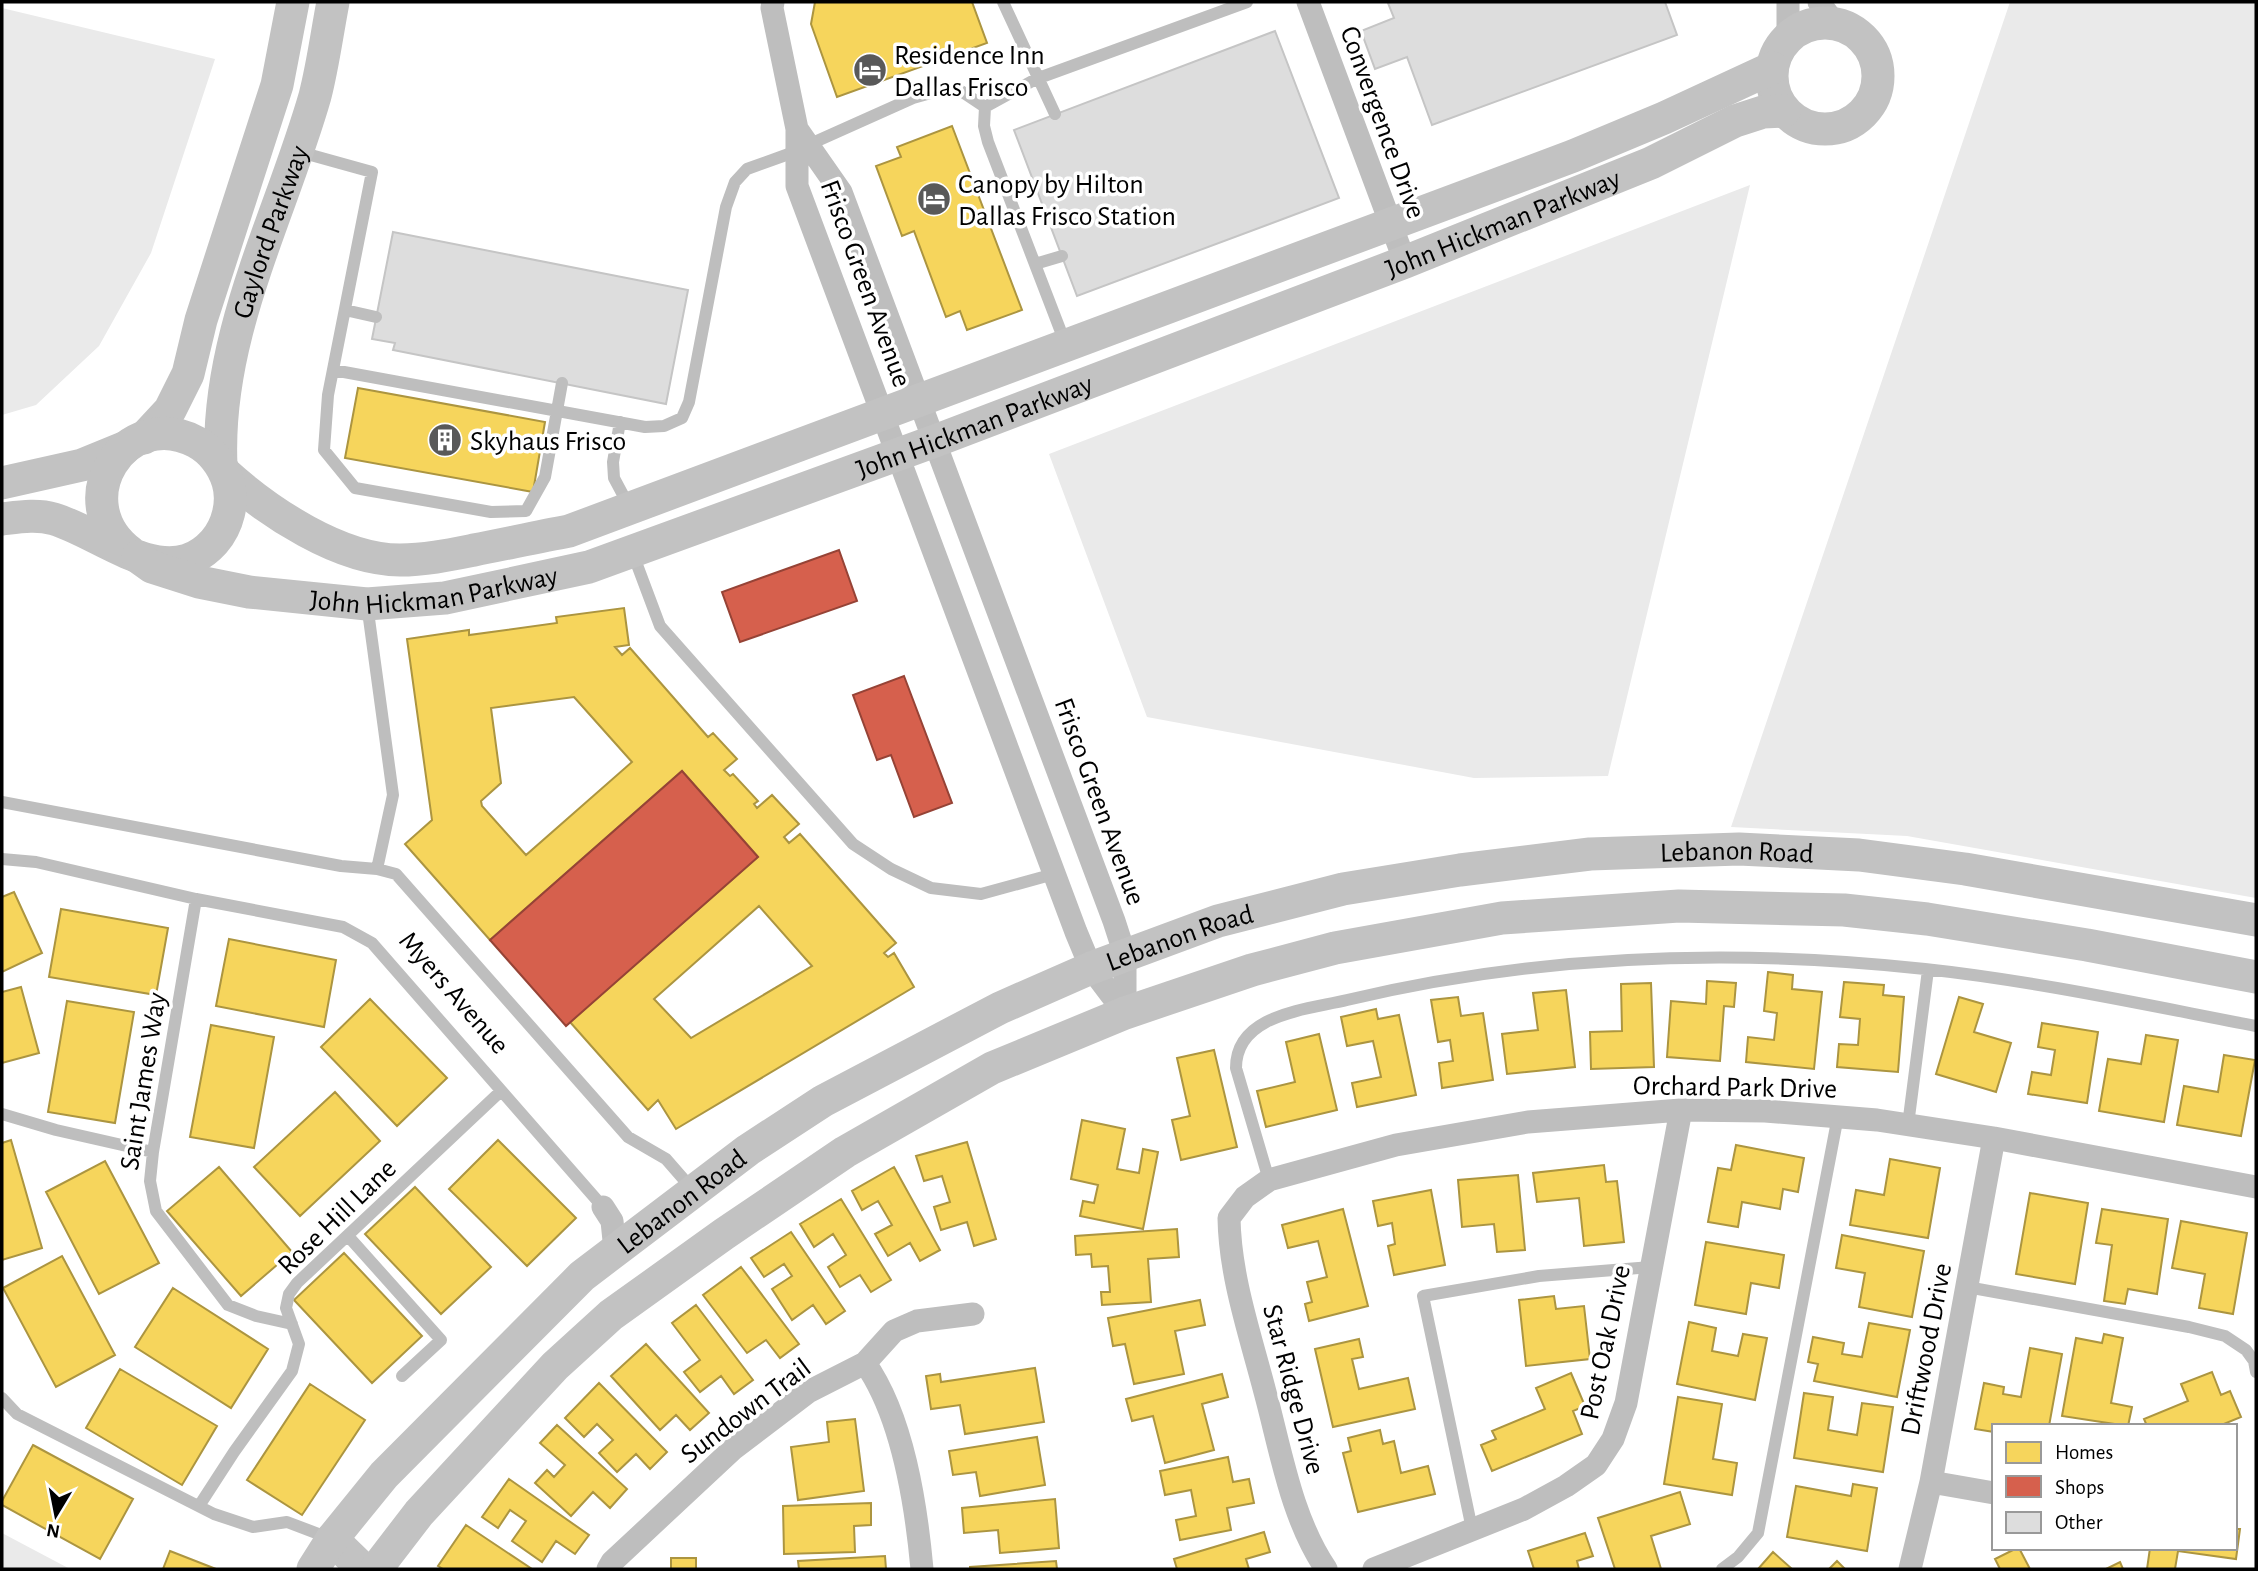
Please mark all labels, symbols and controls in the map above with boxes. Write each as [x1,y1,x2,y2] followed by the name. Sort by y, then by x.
[1334,23,1430,223] street label: Convergence Drive
[894,42,1045,102] place label: Residence Inn Dallas Frisco
[851,51,889,89] hotel icon: Residence Inn Dallas Frisco
[229,142,314,322] street label: Gaylord Parkway
[1382,165,1625,284] street label: John Hickman Parkway
[958,171,1176,231] place label: Canopy by Hilton Dallas Frisco Station
[815,176,916,391] street label: Frisco Green Avenue
[915,180,953,218] hotel icon: Canopy by Hilton Dallas Frisco Station
[853,370,1097,484] street label: John Hickman Parkway
[426,421,464,459] building icon: Skyhaus Frisco
[470,428,626,456] place label: Skyhaus Frisco
[308,562,561,620] street label: John Hickman Parkway
[1049,694,1150,909] street label: Frisco Green Avenue
[1660,837,1814,869] street label: Lebanon Road
[1103,901,1256,977] street label: Lebanon Road
[393,927,514,1060] street label: Myers Avenue
[116,990,172,1172] street label: Saint James Way
[1633,1072,1837,1104] street label: Orchard Park Drive
[612,1145,752,1260] street label: Lebanon Road
[273,1154,402,1280] street label: Rose Hill Lane
[1897,1261,1957,1438] street label: Driftwood Drive
[1576,1263,1636,1422] street label: Post Oak Drive
[1257,1302,1329,1478] street label: Star Ridge Drive
[676,1354,816,1469] street label: Sundown Trail
[1992,1424,2237,1550] legend
[2055,1442,2113,1463] text: Homes
[2055,1477,2104,1498] text: Shops
[21,1480,91,1550] north arrow
[2055,1512,2103,1533] text: Other
[45,1520,61,1541] text: N

